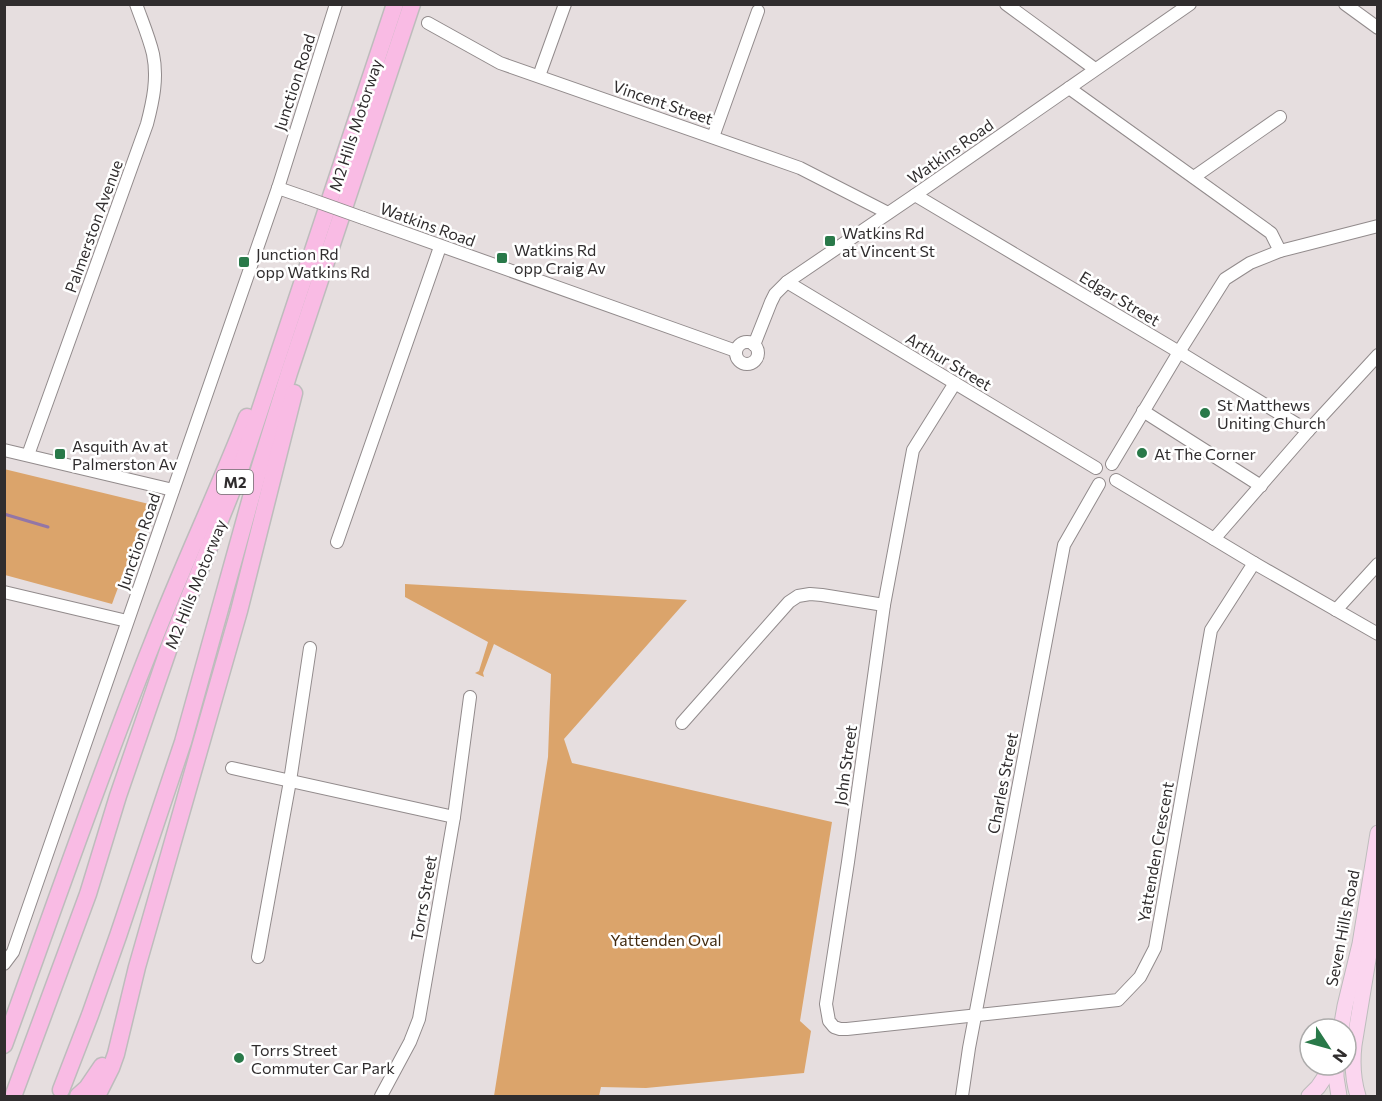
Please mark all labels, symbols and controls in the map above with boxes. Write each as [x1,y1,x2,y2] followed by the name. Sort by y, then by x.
[269,31,319,133] street label: Junction Road
[325,56,385,194] street label: M2 Hills Motorway
[610,76,716,128] street label: Vincent Street
[904,115,996,187] street label: Watkins Road
[60,157,126,295] street label: Palmerston Avenue
[378,198,478,250] street label: Watkins Road
[842,223,936,260] place label: Watkins Rd at Vincent St
[823,234,837,248] marker: Watkins Rd at Vincent St
[514,240,606,277] place label: Watkins Rd opp Craig Av
[256,244,370,281] place label: Junction Rd opp Watkins Rd
[495,251,509,265] marker: Watkins Rd opp Craig Av
[237,255,251,269] marker: Junction Rd opp Watkins Rd
[1076,267,1164,330] street label: Edgar Street
[903,328,996,394] street label: Arthur Street
[1217,395,1326,432] place label: St Matthews Uniting Church
[1198,406,1212,420] marker: St Matthews Uniting Church
[72,436,177,473] place label: Asquith Av at Palmerston Av
[1154,444,1256,463] place label: At The Corner
[1135,446,1149,460] marker: At The Corner
[53,447,67,461] marker: Asquith Av at Palmerston Av
[217,470,253,494] road number: M2
[113,490,163,592] street label: Junction Road
[160,516,230,652] street label: M2 Hills Motorway
[830,723,860,806] street label: John Street
[983,730,1021,835] street label: Charles Street
[1133,780,1177,924] street label: Yattenden Crescent
[406,853,440,942] street label: Torrs Street
[1321,868,1363,988] street label: Seven Hills Road
[610,930,722,949] park label: Yattenden Oval
[1298,1017,1358,1077] north arrow
[251,1040,395,1077] place label: Torrs Street Commuter Car Park
[1329,1046,1352,1067] text: N
[232,1051,246,1065] marker: Torrs Street Commuter Car Park

